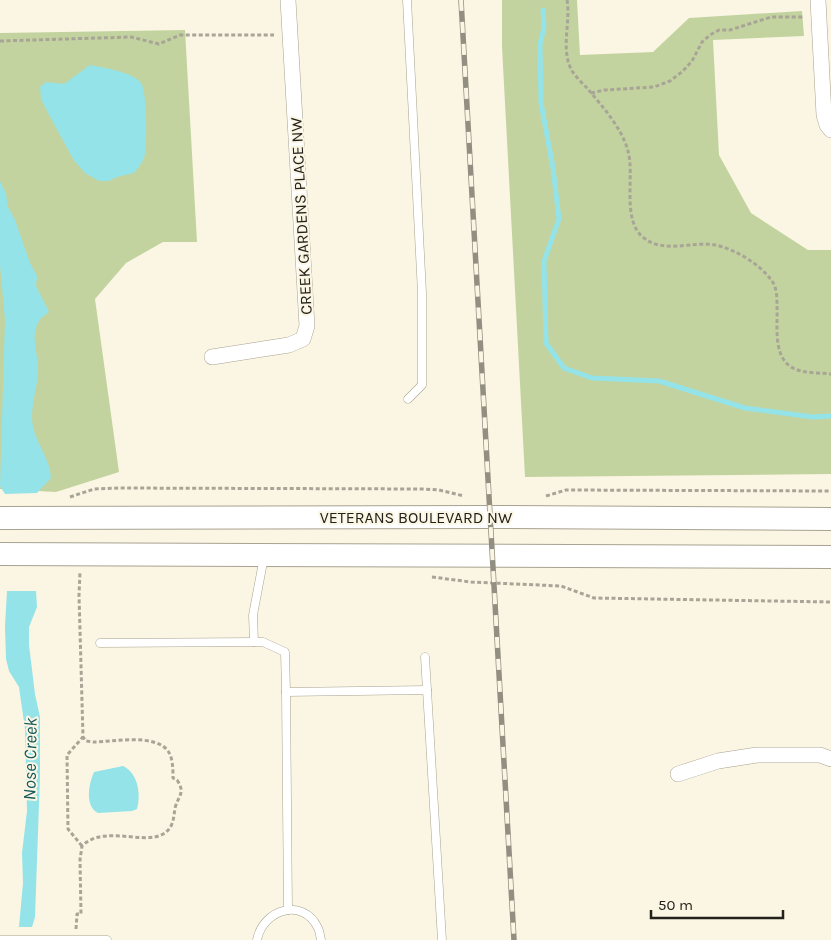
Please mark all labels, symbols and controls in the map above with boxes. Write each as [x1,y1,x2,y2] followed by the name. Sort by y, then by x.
[286,116,316,315] street label: CREEK GARDENS PLACE NW
[320,508,513,527] street label: VETERANS BOULEVARD NW
[18,717,42,800] water label: Nose Creek
[651,888,784,920] scale bar
[658,896,693,914] text: 50 m

